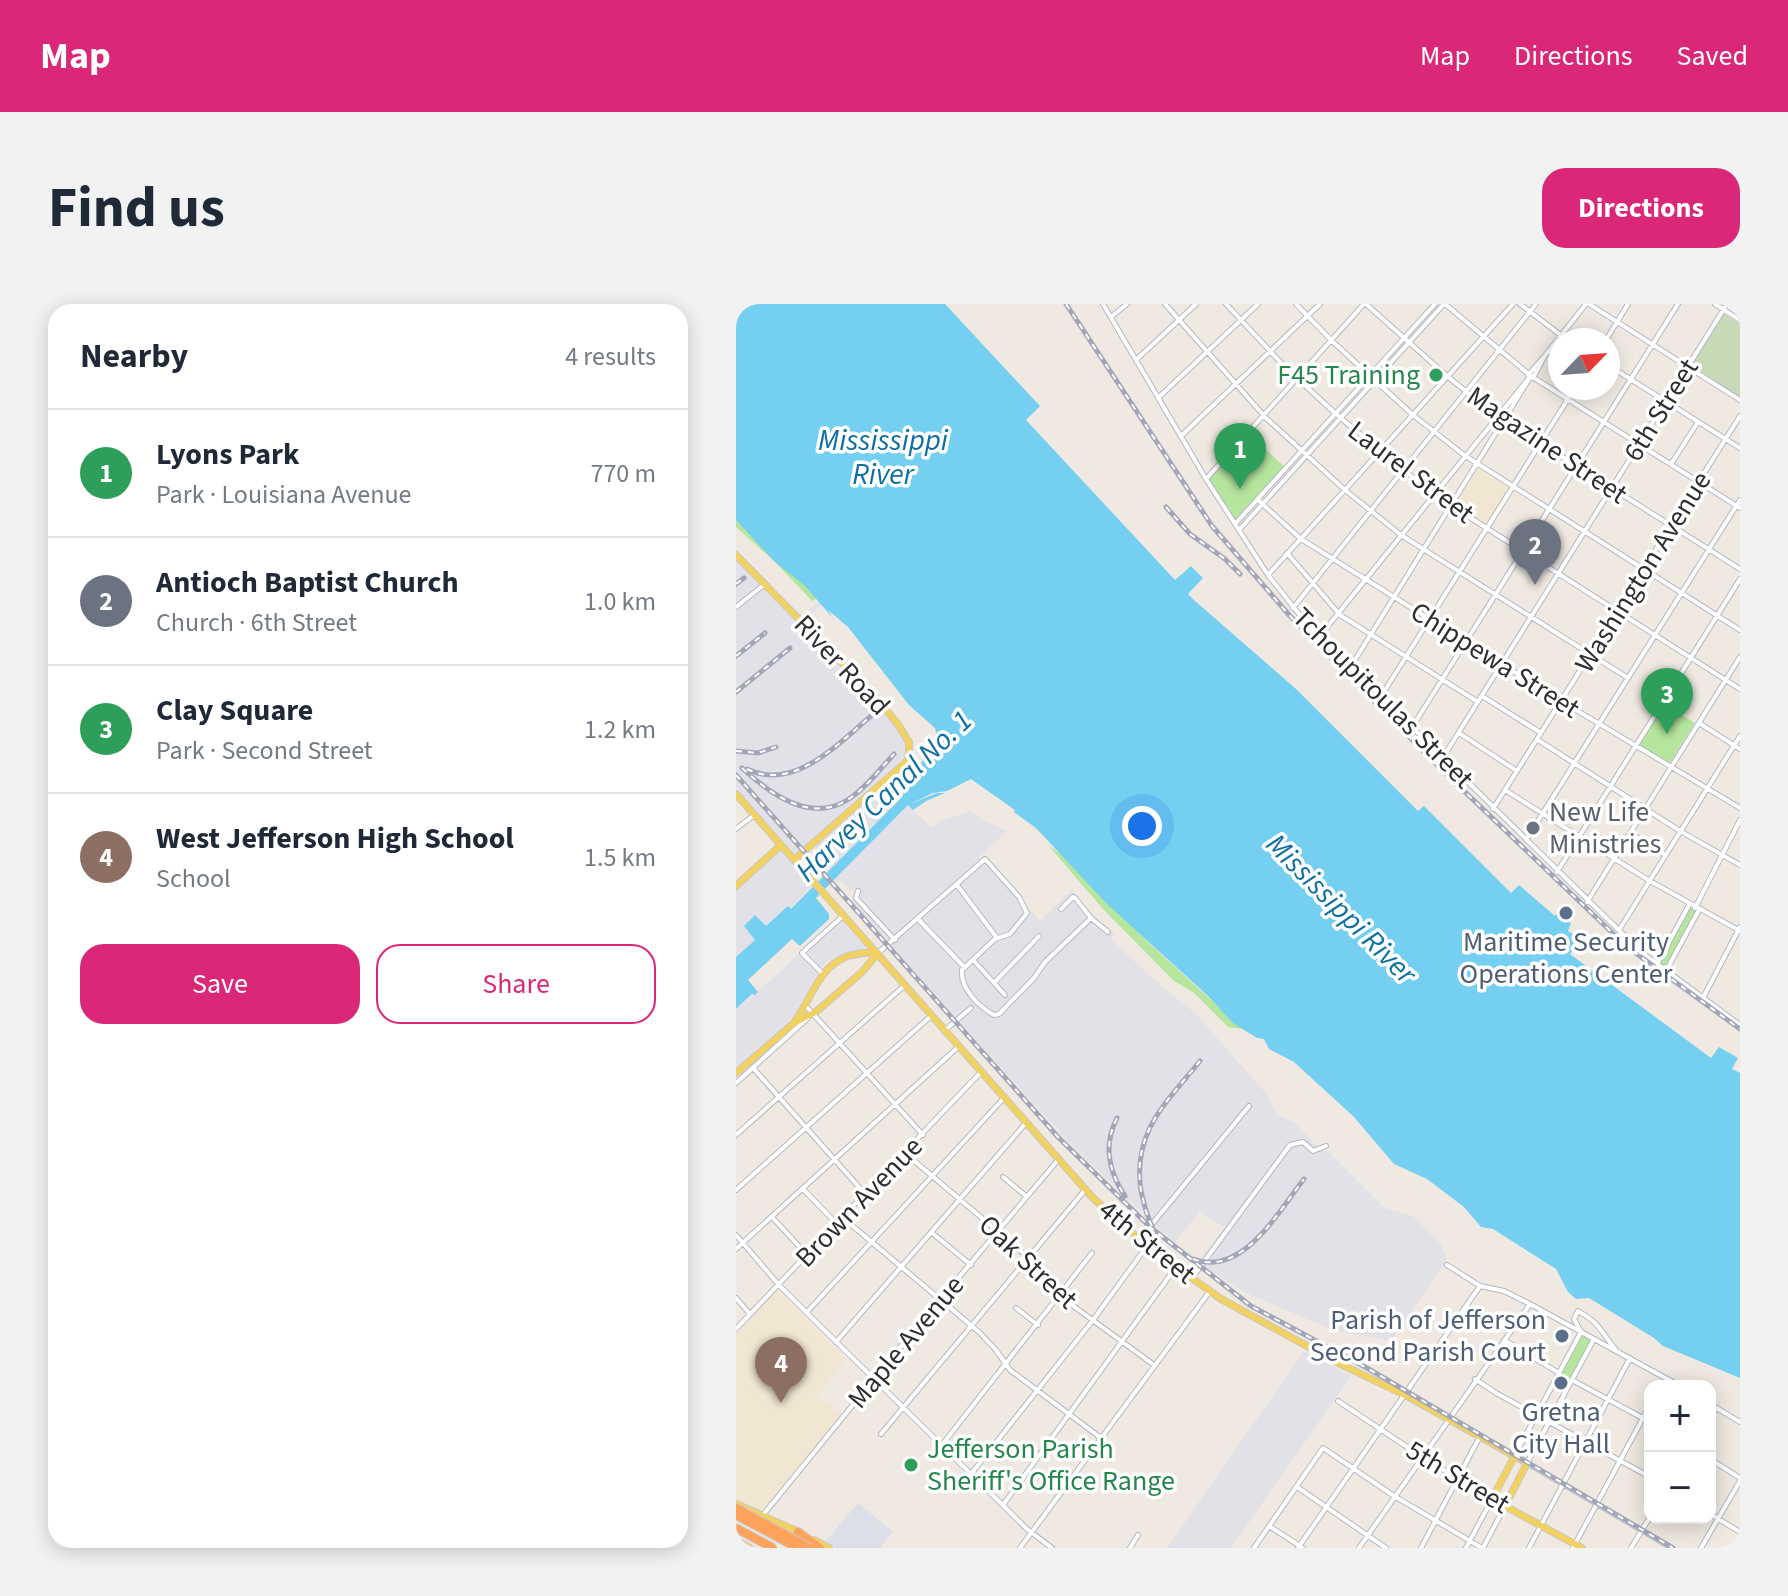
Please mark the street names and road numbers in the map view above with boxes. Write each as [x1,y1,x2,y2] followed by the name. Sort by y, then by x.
[1614,350,1709,469] street label: 6th Street
[1459,376,1636,514] street label: Magazine Street
[1339,411,1483,533] street label: Laurel Street
[1565,464,1721,680] street label: Washington Avenue
[1403,592,1588,728] street label: Chippewa Street
[1283,598,1483,798] street label: Tchoupitoulas Street
[785,606,899,724] street label: River Road
[786,1128,932,1276] street label: Brown Avenue
[1090,1190,1204,1294] street label: 4th Street
[970,1206,1087,1319] street label: Oak Street
[838,1267,974,1417] street label: Maple Avenue
[1399,1430,1518,1524] street label: 5th Street

